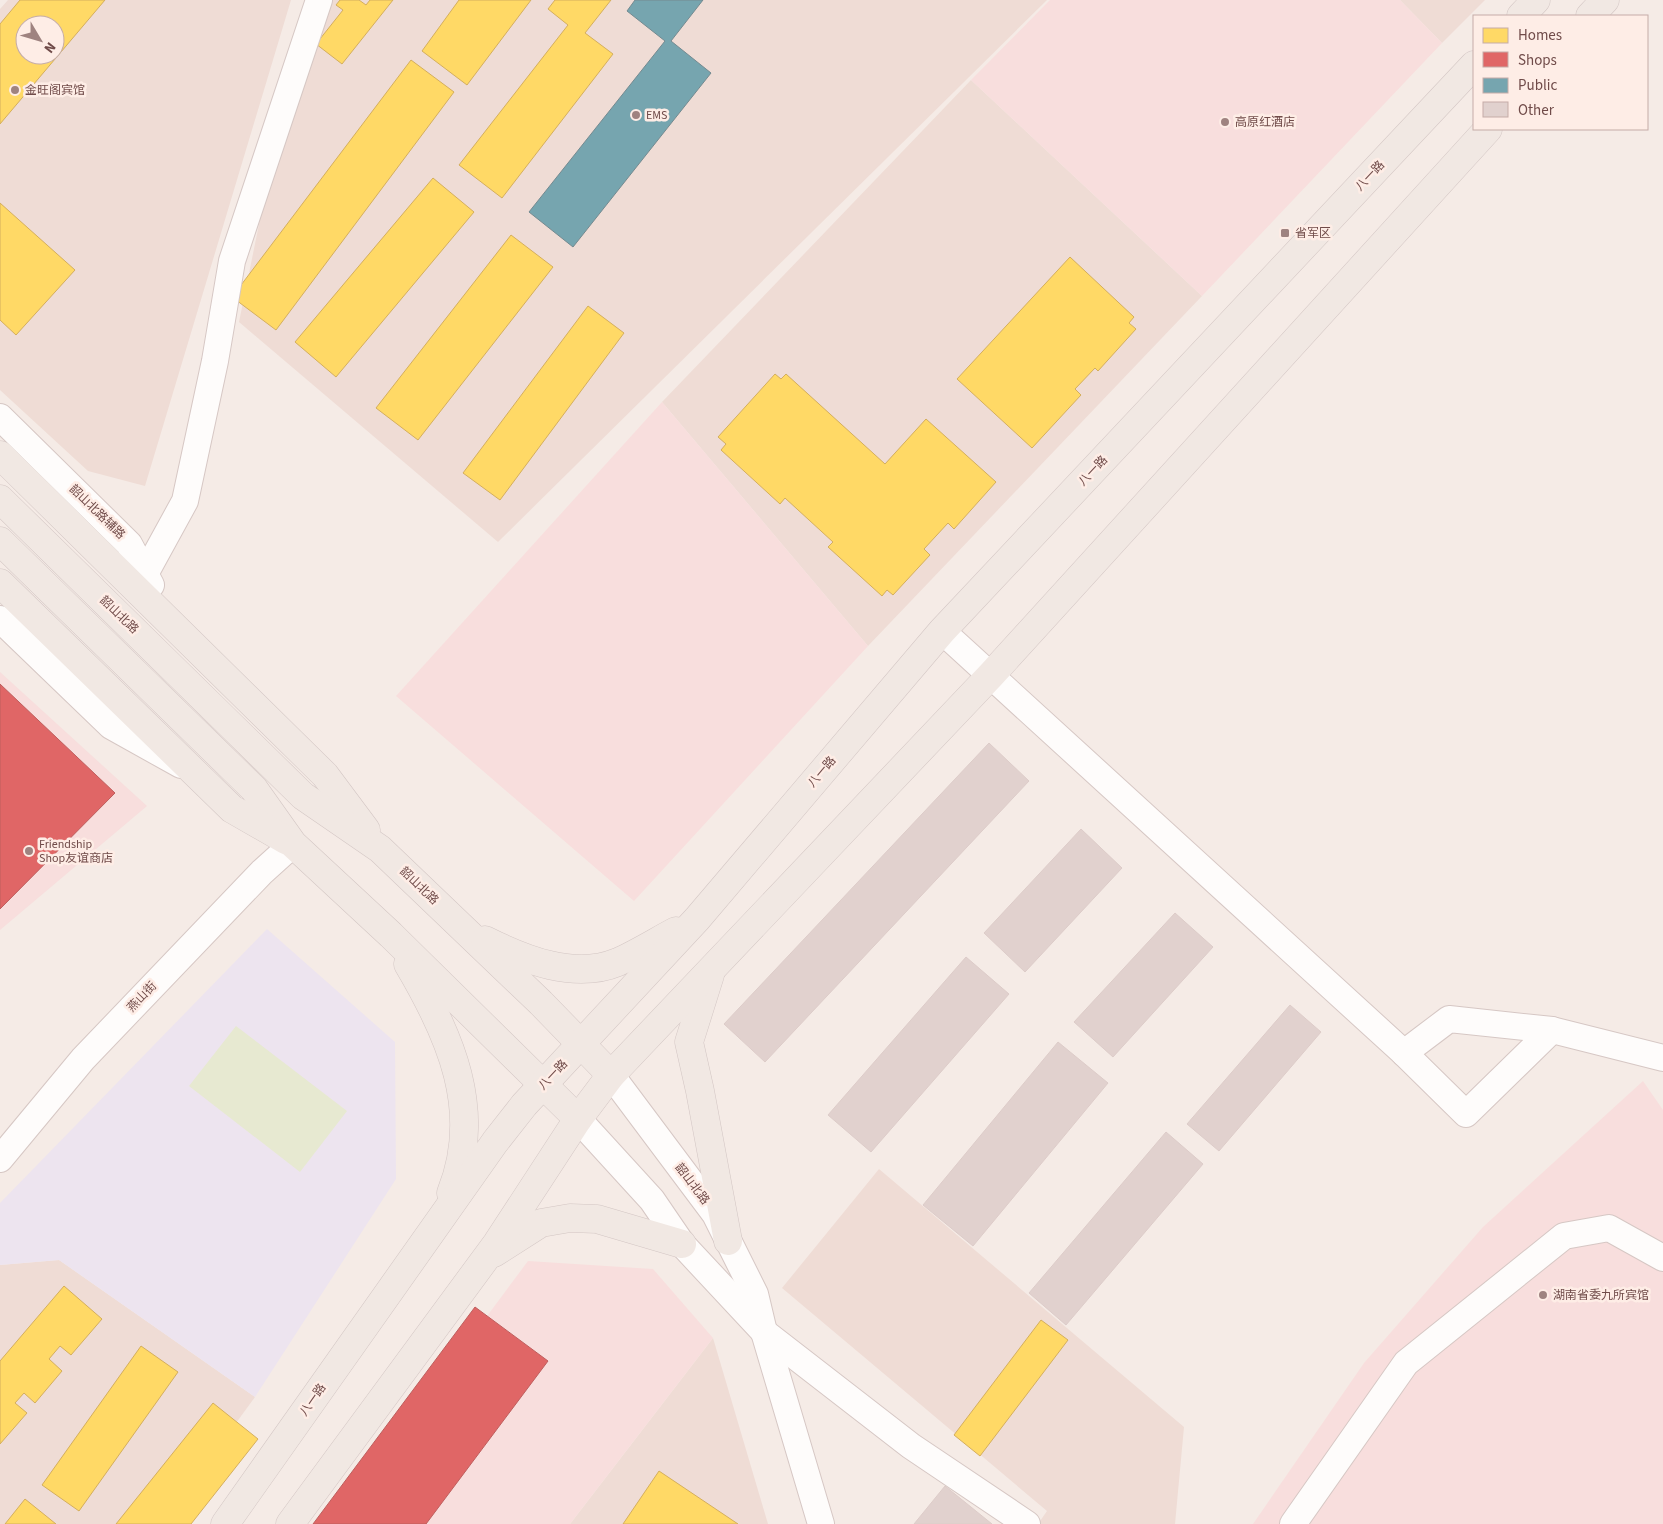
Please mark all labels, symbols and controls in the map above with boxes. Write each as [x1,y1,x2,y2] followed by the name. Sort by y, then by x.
[15,15,65,65] north arrow
[1473,15,1648,130] legend
[1518,25,1562,46] text: Homes
[39,38,60,57] text: N
[1518,50,1557,71] text: Shops
[1518,75,1557,96] text: Public
[25,82,85,99] place label: 金旺阁宾馆
[9,84,21,96] marker: 金旺阁宾馆
[1518,100,1555,121] text: Other
[646,107,667,124] place label: EMS
[630,109,642,121] marker: EMS
[1235,114,1295,131] place label: 高原红酒店
[1219,116,1231,128] marker: 高原红酒店
[1352,157,1388,195] street label: 八一路
[1295,225,1331,242] place label: 省军区
[1279,227,1291,239] marker: 省军区
[1075,452,1111,490] street label: 八一路
[65,481,129,543] street label: 韶山北路辅路
[96,592,142,638] street label: 韶山北路
[804,753,840,791] street label: 八一路
[39,836,113,867] place label: Friendship Shop友谊商店
[23,845,35,857] marker: Friendship Shop友谊商店
[396,863,442,909] street label: 韶山北路
[123,978,161,1016] street label: 燕山街
[535,1056,571,1094] street label: 八一路
[671,1160,713,1208] street label: 韶山北路
[1553,1287,1649,1304] place label: 湖南省委九所宾馆
[1537,1289,1549,1301] marker: 湖南省委九所宾馆
[296,1380,330,1420] street label: 八一路

